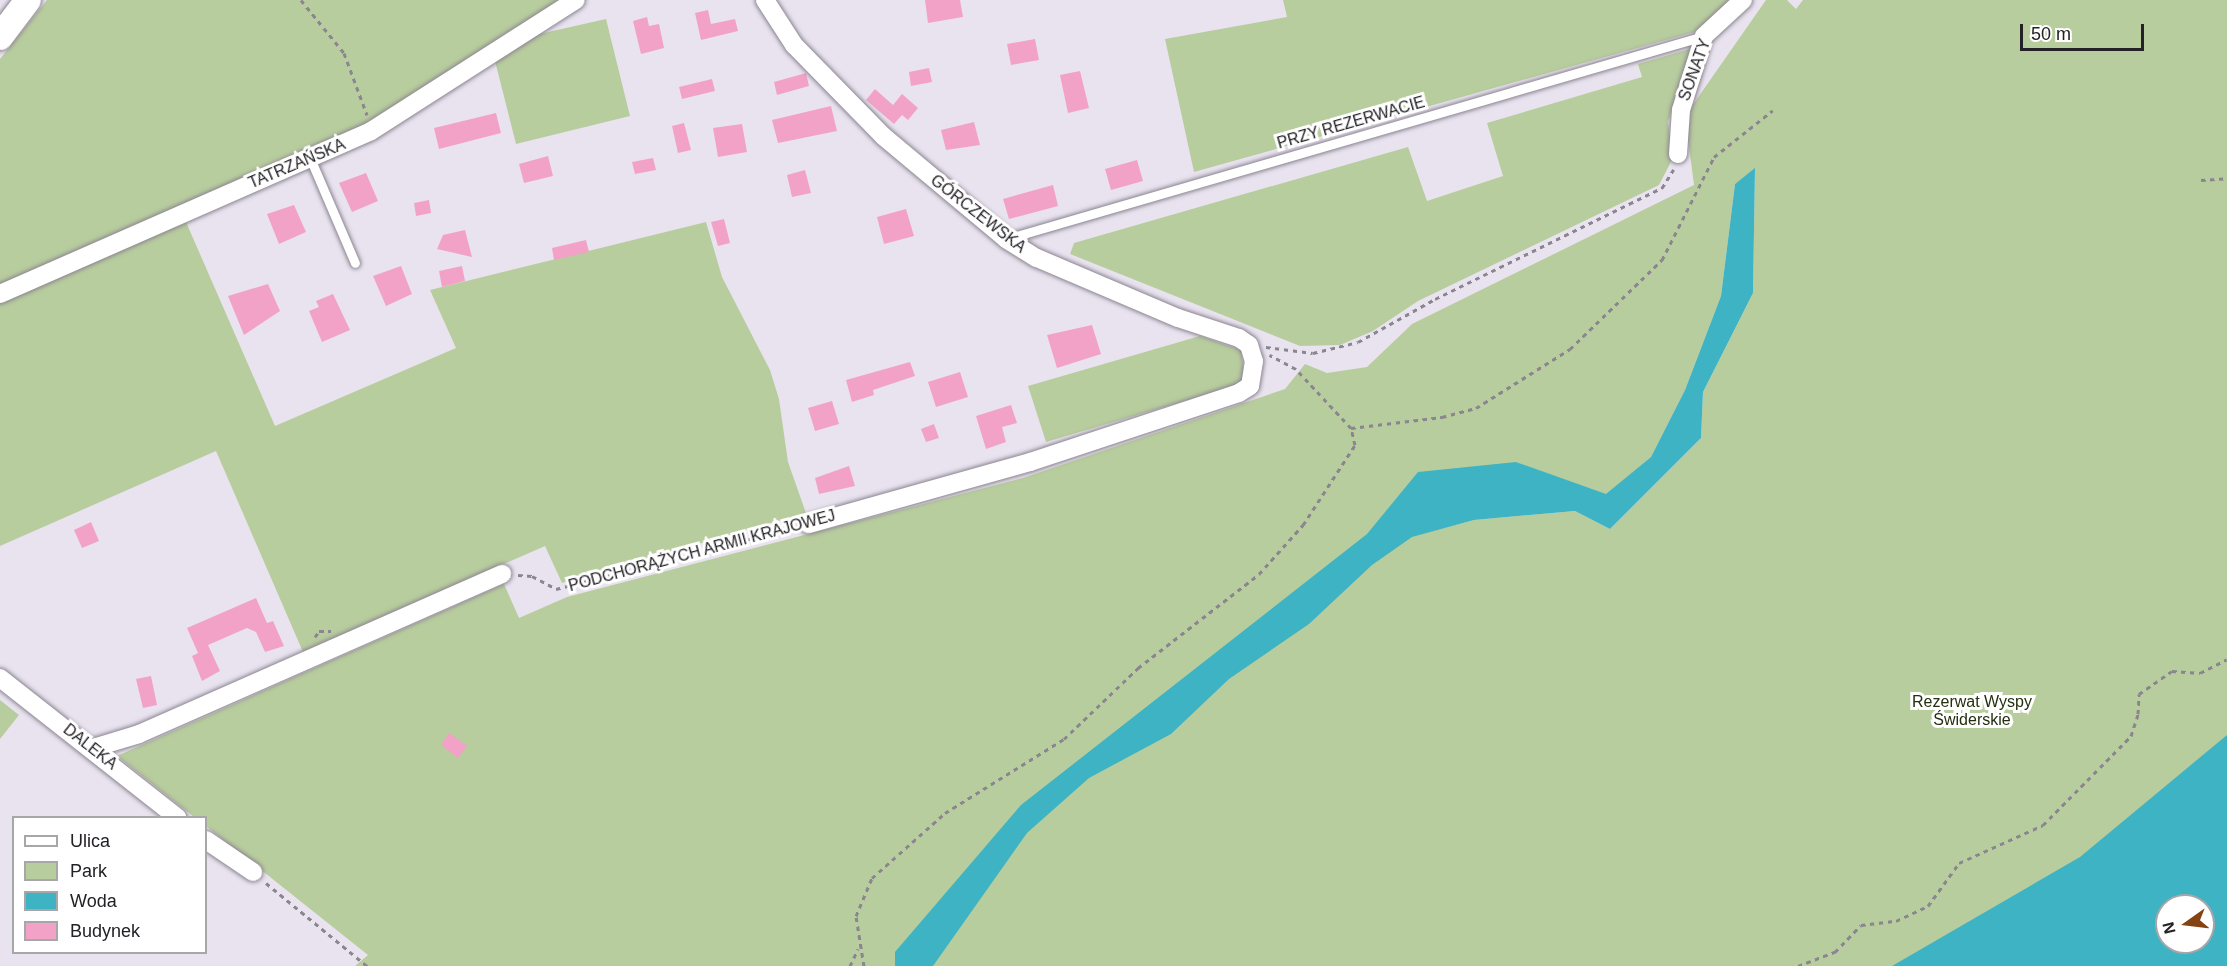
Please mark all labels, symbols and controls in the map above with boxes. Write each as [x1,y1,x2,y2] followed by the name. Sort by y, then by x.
[2023,12,2148,50] scale bar
[2031,24,2071,44] text: 50 m
[1675,36,1715,104] street label: SONATY
[1275,93,1427,153] street label: PRZY REZERWACIE
[246,135,348,193] street label: TATRZAŃSKA
[927,171,1029,257] street label: GÓRCZEWSKA
[566,506,838,596] street label: PODCHORĄŻYCH ARMII KRAJOWEJ
[1912,692,2032,730] park label: Rezerwat Wyspy Świderskie
[59,720,121,774] street label: DALEKA
[12,816,207,954] legend
[70,831,110,851] text: Ulica
[70,861,107,881] text: Park
[70,891,117,911] text: Woda
[2155,894,2215,954] north arrow
[2159,920,2179,936] text: N
[70,921,140,941] text: Budynek

